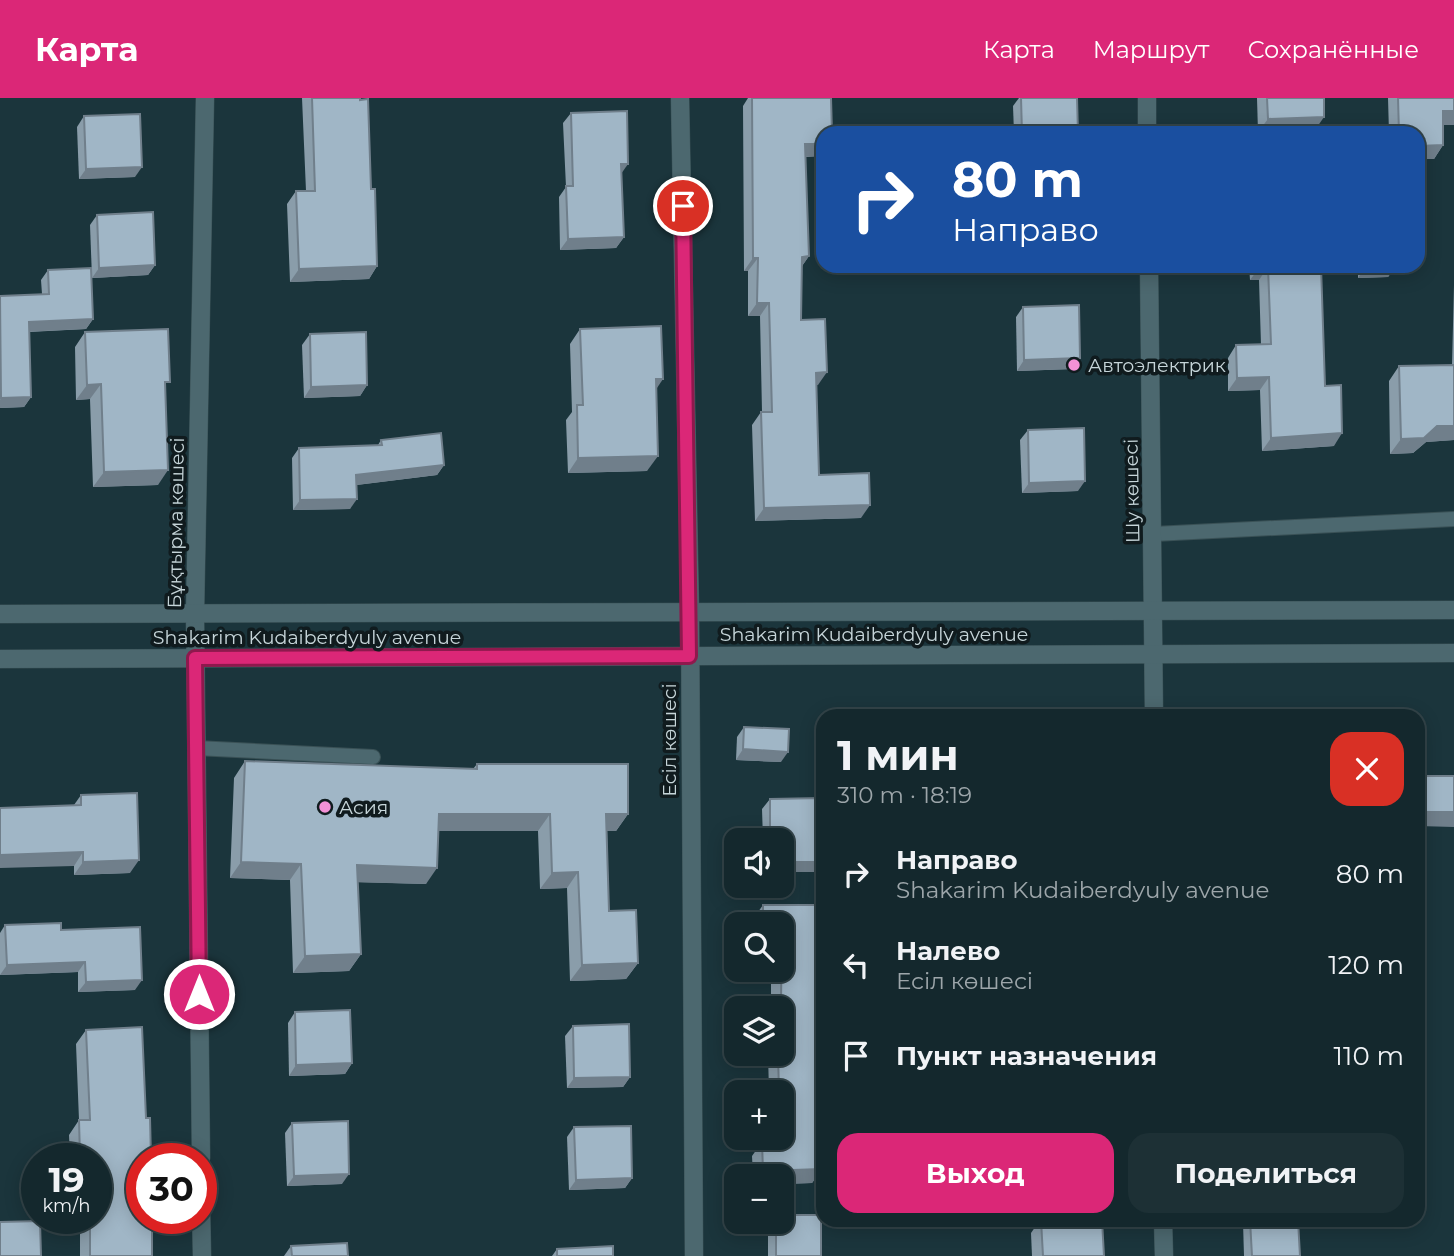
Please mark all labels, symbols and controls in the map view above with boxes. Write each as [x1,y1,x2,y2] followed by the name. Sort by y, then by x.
[35,29,138,69] text: Карта
[983,35,1055,64] text: Карта
[1093,35,1209,64] text: Маршрут
[1247,35,1419,64] text: Сохранённые
[952,150,1083,209] text: 80 m
[837,154,928,245] icon: right
[653,176,713,236] pin
[664,187,702,225] icon: arrive
[952,210,1099,249] text: Направо
[1088,354,1226,377] place label: Автоэлектрик
[1066,357,1082,373] marker: Автоэлектрик
[163,437,189,609] street label: Бұқтырма көшесі
[1120,439,1144,543] street label: Шу көшесі
[720,623,1028,646] street label: Shakarim Kudaiberdyuly avenue
[153,626,461,649] street label: Shakarim Kudaiberdyuly avenue
[658,683,681,797] street label: Есіл көшесі
[837,729,959,781] text: 1 мин
[1330,732,1404,806] button: close
[837,781,972,809] text: 310 m · 18:19
[339,796,388,819] place label: Асия
[317,799,333,815] marker: Асия
[724,828,794,1234] map controls
[724,828,794,898] button: sound
[896,844,1017,876] text: Направо
[837,855,875,893] icon: right
[1336,858,1404,890] text: 80 m
[896,876,1269,904] text: Shakarim Kudaiberdyuly avenue
[724,912,794,982] button: search
[896,935,1000,967] text: Налево
[837,946,875,984] icon: left
[1328,949,1404,981] text: 120 m
[162,957,236,1031] position arrow
[896,967,1033,995] text: Есіл көшесі
[724,996,794,1066] button: layers
[837,1037,875,1075] icon: arrive
[896,1040,1157,1072] text: Пункт назначения
[1334,1040,1404,1072] text: 110 m
[724,1080,794,1150] button: +
[837,1133,1114,1213] button: Выход
[1128,1133,1404,1213] button: Поделиться
[126,1143,217,1234] speed limit sign: 30
[48,1158,85,1201] text: 19
[724,1164,794,1234] button: −
[42,1195,91,1217] text: km/h

